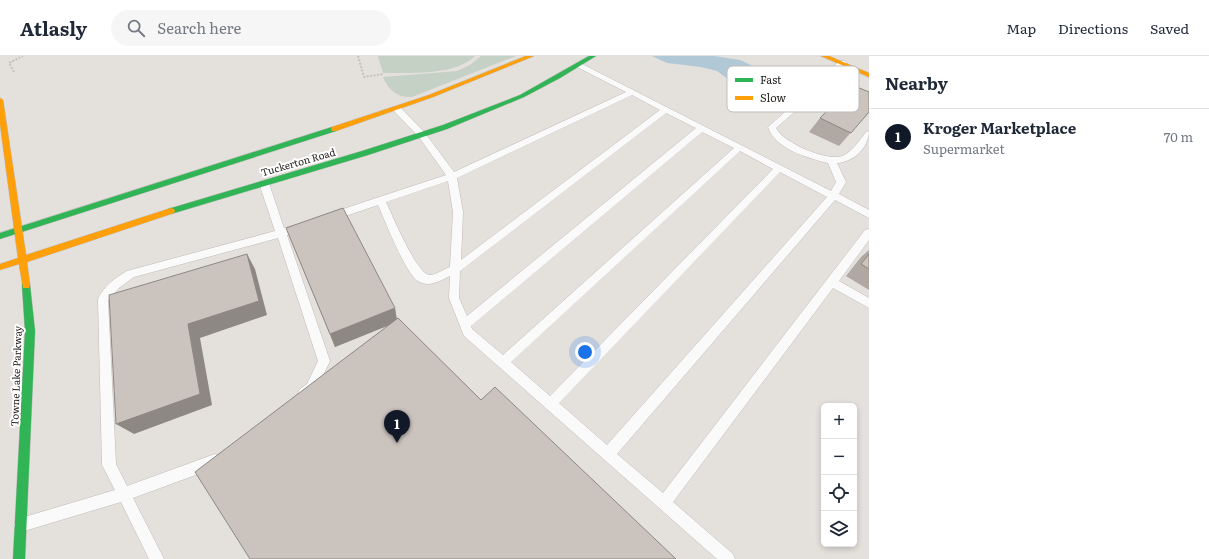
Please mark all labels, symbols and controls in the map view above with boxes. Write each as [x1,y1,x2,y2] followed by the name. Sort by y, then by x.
[111,10,391,46] search box
[20,14,87,42] text: Atlasly
[157,16,241,39] text: Search here
[125,17,147,39] icon: search
[1006,18,1036,38] text: Map
[1058,18,1128,38] text: Directions
[1150,18,1189,38] text: Saved
[727,66,859,112] legend
[885,70,948,95] text: Nearby
[760,71,782,87] text: Fast
[760,89,786,105] text: Slow
[923,116,1076,139] text: Kroger Marketplace
[895,127,901,146] text: 1
[1164,127,1193,146] text: 70 m
[923,139,1005,158] text: Supermarket
[259,144,337,179] street label: Tuckerton Road
[6,325,25,427] street label: Towne Lake Parkway
[575,342,595,362] your location
[821,403,857,547] map controls
[821,403,857,439] button: +
[384,410,410,443] pin: 1
[821,439,857,475] button: −
[821,475,857,511] button: locate
[821,511,857,547] button: layers

